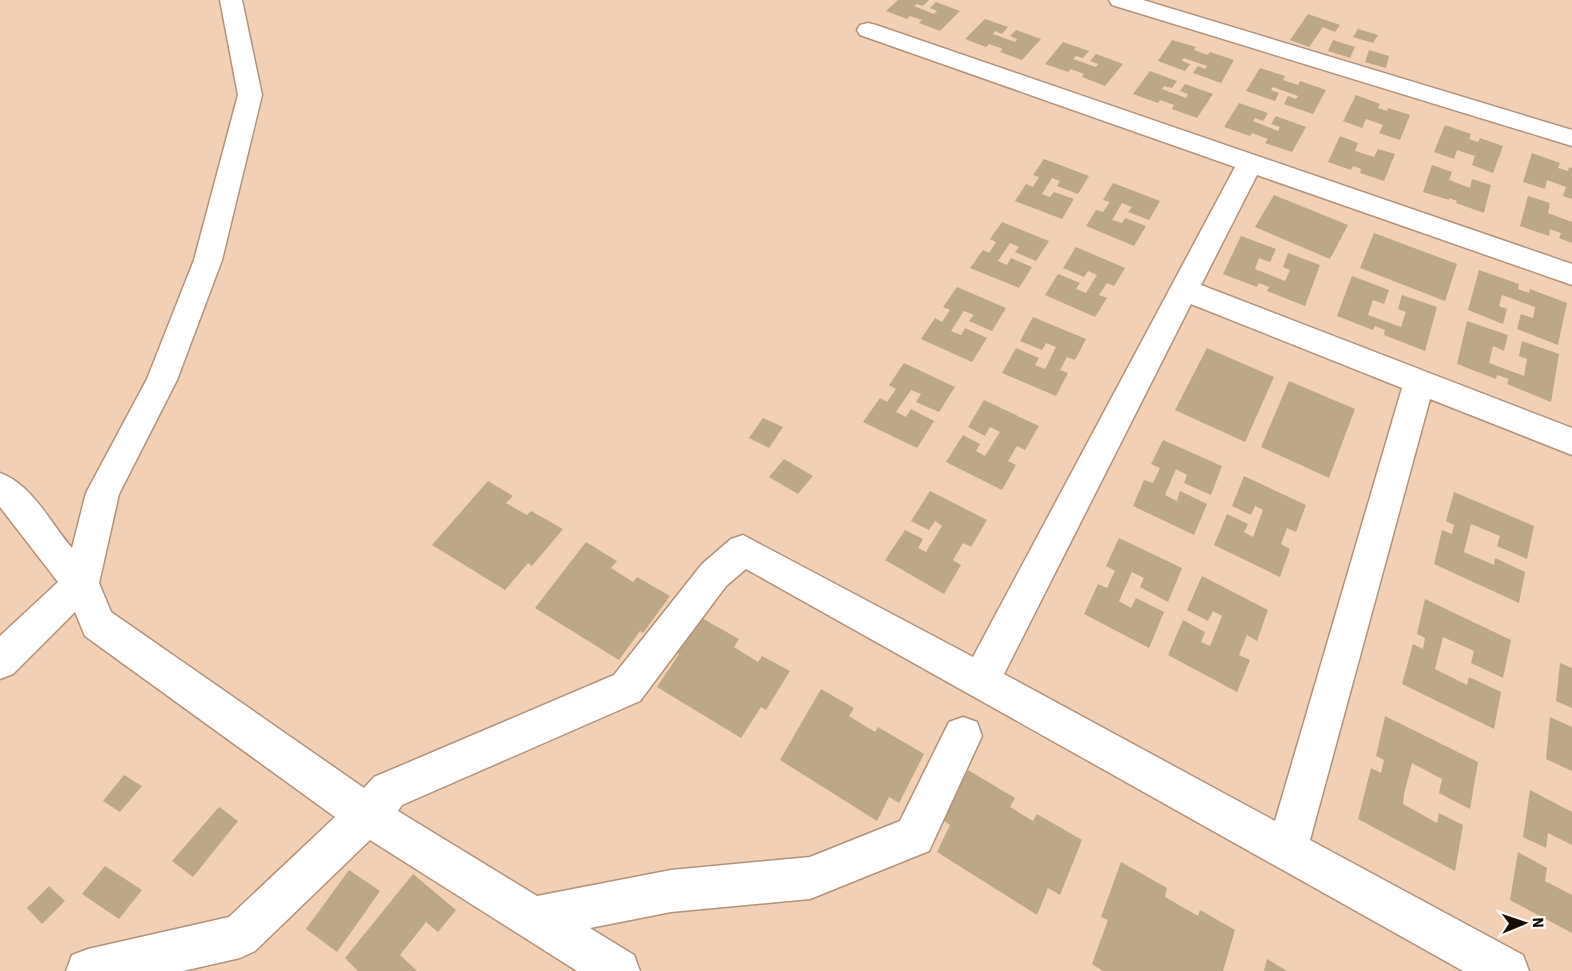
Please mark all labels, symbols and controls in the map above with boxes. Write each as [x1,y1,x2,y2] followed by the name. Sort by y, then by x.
[1494,893,1554,953] north arrow
[1527,917,1549,928] text: N

